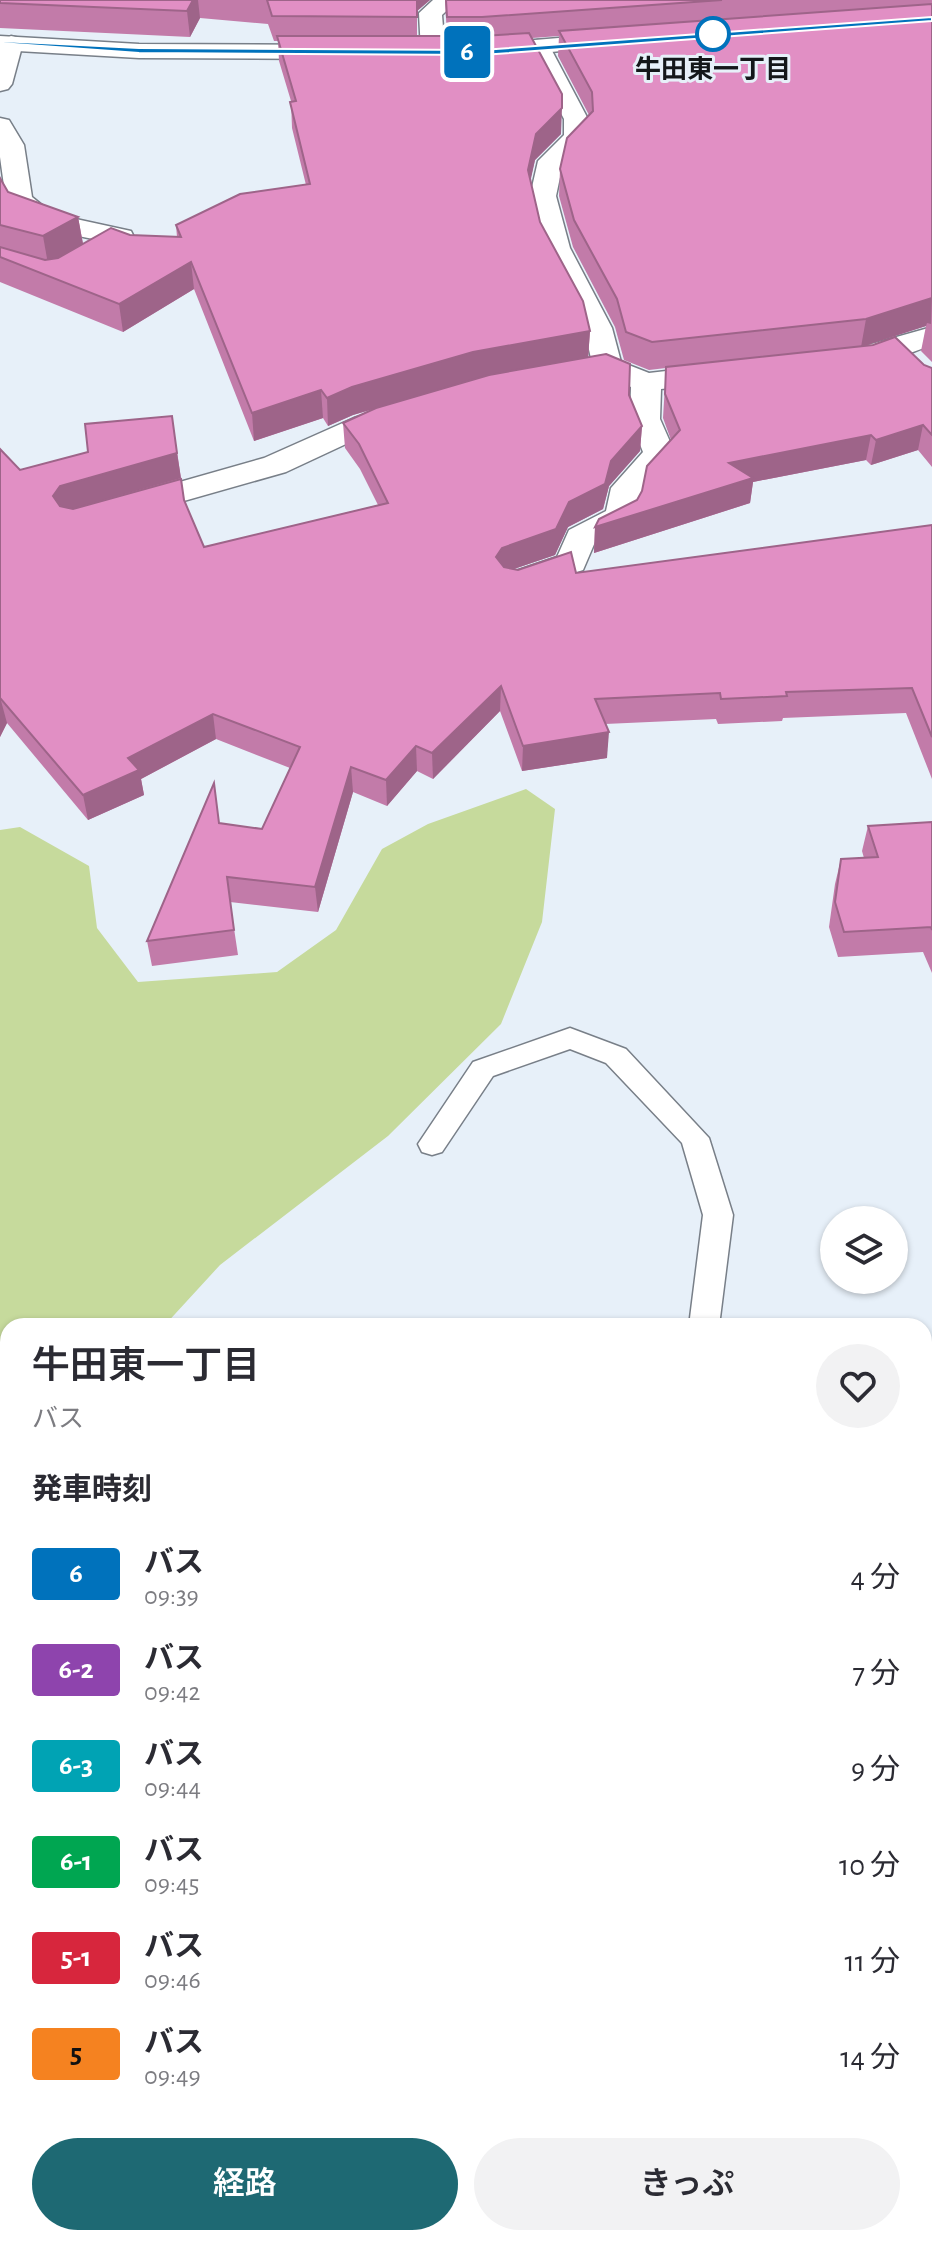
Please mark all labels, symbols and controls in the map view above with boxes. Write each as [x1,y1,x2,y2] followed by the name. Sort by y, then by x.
[696,17,730,51] marker: 牛田東一丁目
[441,26,493,78] line badge: 6
[460,38,474,66] text: 6
[635,55,791,83] place label: 牛田東一丁目
[820,1206,908,1294] map controls
[820,1206,908,1294] button: layers
[816,1344,900,1428] button: heart
[32,1348,260,1386] text: 牛田東一丁目
[32,1406,84,1432] text: バス
[32,1475,152,1505] text: 発車時刻
[144,1548,204,1578] text: バス
[69,1560,83,1588] text: 6
[851,1563,900,1593] text: 4 分
[144,1583,199,1609] text: 09:39
[144,1644,204,1674] text: バス
[58,1656,94,1684] text: 6-2
[853,1659,900,1689] text: 7 分
[144,1679,200,1705] text: 09:42
[144,1740,204,1770] text: バス
[59,1752,93,1780] text: 6-3
[851,1755,900,1785] text: 9 分
[144,1775,201,1801] text: 09:44
[144,1836,204,1866] text: バス
[60,1848,92,1876] text: 6-1
[839,1851,900,1881] text: 10 分
[144,1871,199,1897] text: 09:45
[144,1932,204,1962] text: バス
[61,1944,91,1972] text: 5-1
[844,1947,900,1977] text: 11 分
[144,1967,201,1993] text: 09:46
[144,2028,204,2058] text: バス
[70,2040,82,2068] text: 5
[840,2043,900,2073] text: 14 分
[144,2063,201,2089] text: 09:49
[32,2138,458,2230] button: 経路
[474,2138,900,2230] button: きっぷ

